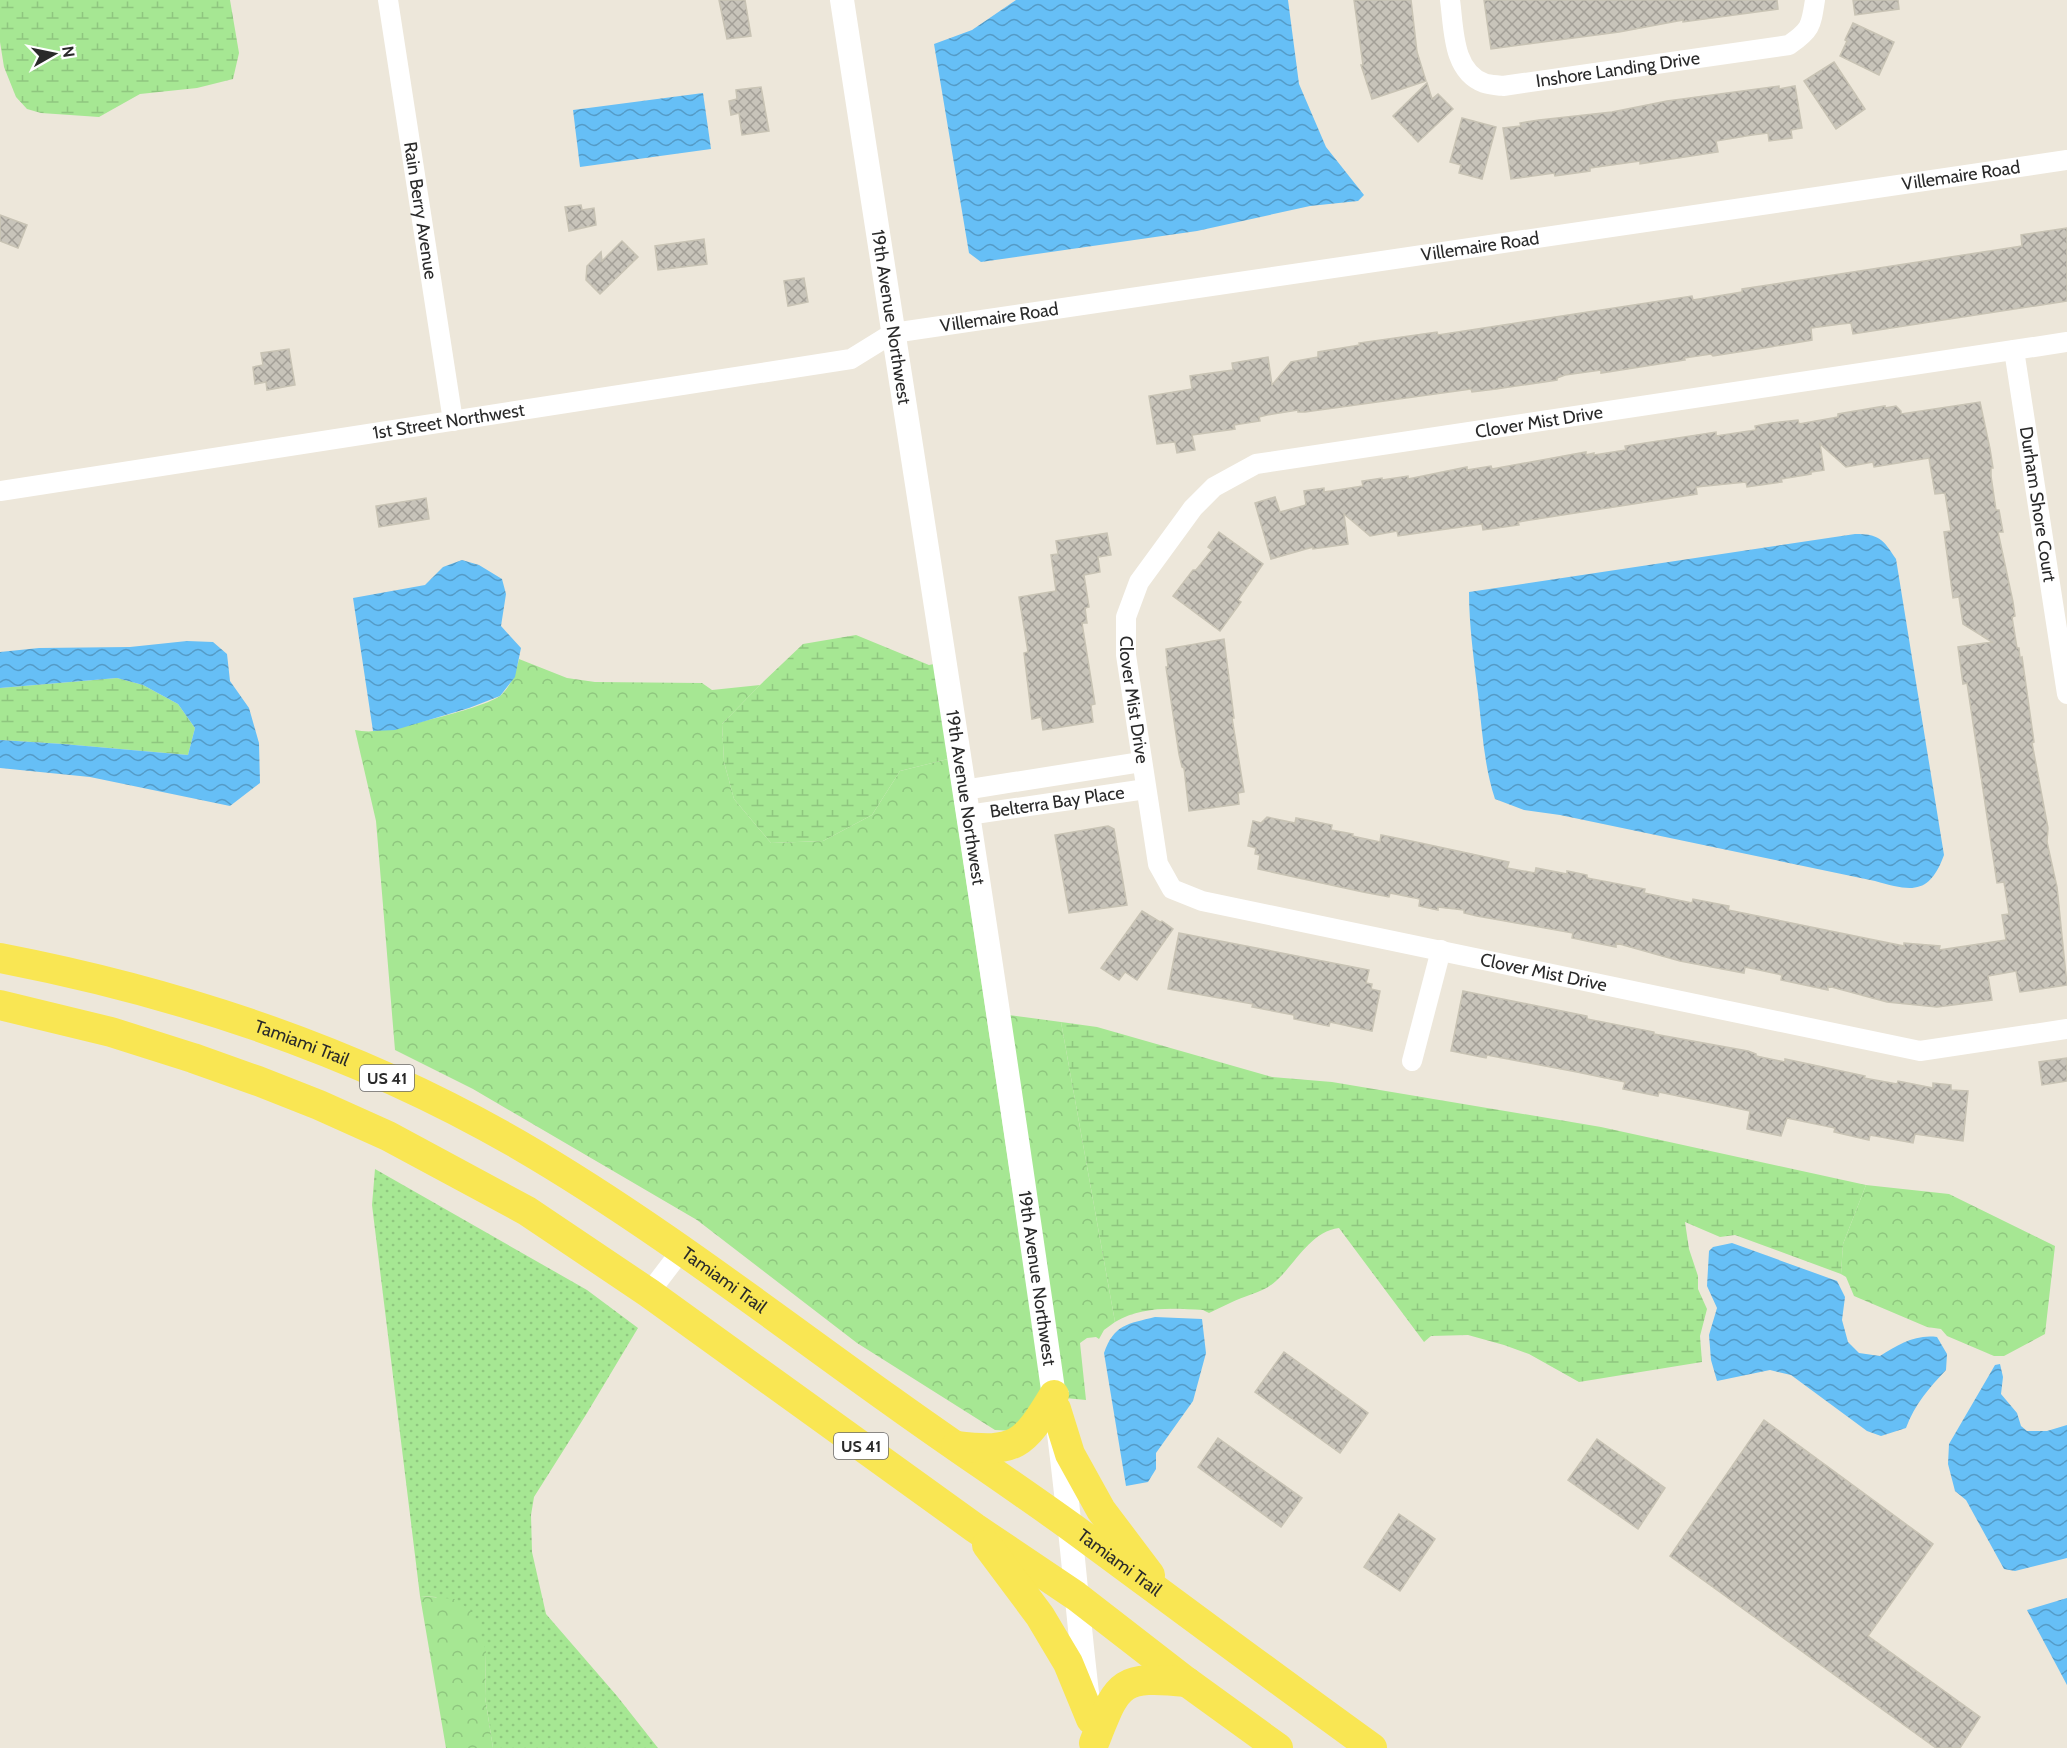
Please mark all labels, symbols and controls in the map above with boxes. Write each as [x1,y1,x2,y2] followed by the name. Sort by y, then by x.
[24,24,84,84] north arrow
[58,45,79,59] text: N
[1534,47,1701,92] street label: Inshore Landing Drive
[399,140,442,281] street label: Rain Berry Avenue
[1900,156,2022,195] street label: Villemaire Road
[1419,227,1541,266] street label: Villemaire Road
[867,228,915,406] street label: 19th Avenue Northwest
[939,298,1060,337] street label: Villemaire Road
[371,399,526,444] street label: 1st Street Northwest
[1474,401,1604,443] street label: Clover Mist Drive
[2015,425,2061,584] street label: Durham Shore Court
[1115,636,1153,765] street label: Clover Mist Drive
[941,709,990,886] street label: 19th Avenue Northwest
[988,781,1126,823] street label: Belterra Bay Place
[1478,948,1609,996] street label: Clover Mist Drive
[252,1015,353,1071] street label: Tamiami Trail
[360,1065,414,1091] road number: US 41
[1014,1189,1061,1367] street label: 19th Avenue Northwest
[677,1242,772,1319] street label: Tamiami Trail
[834,1433,888,1459] road number: US 41
[1073,1524,1167,1601] street label: Tamiami Trail

